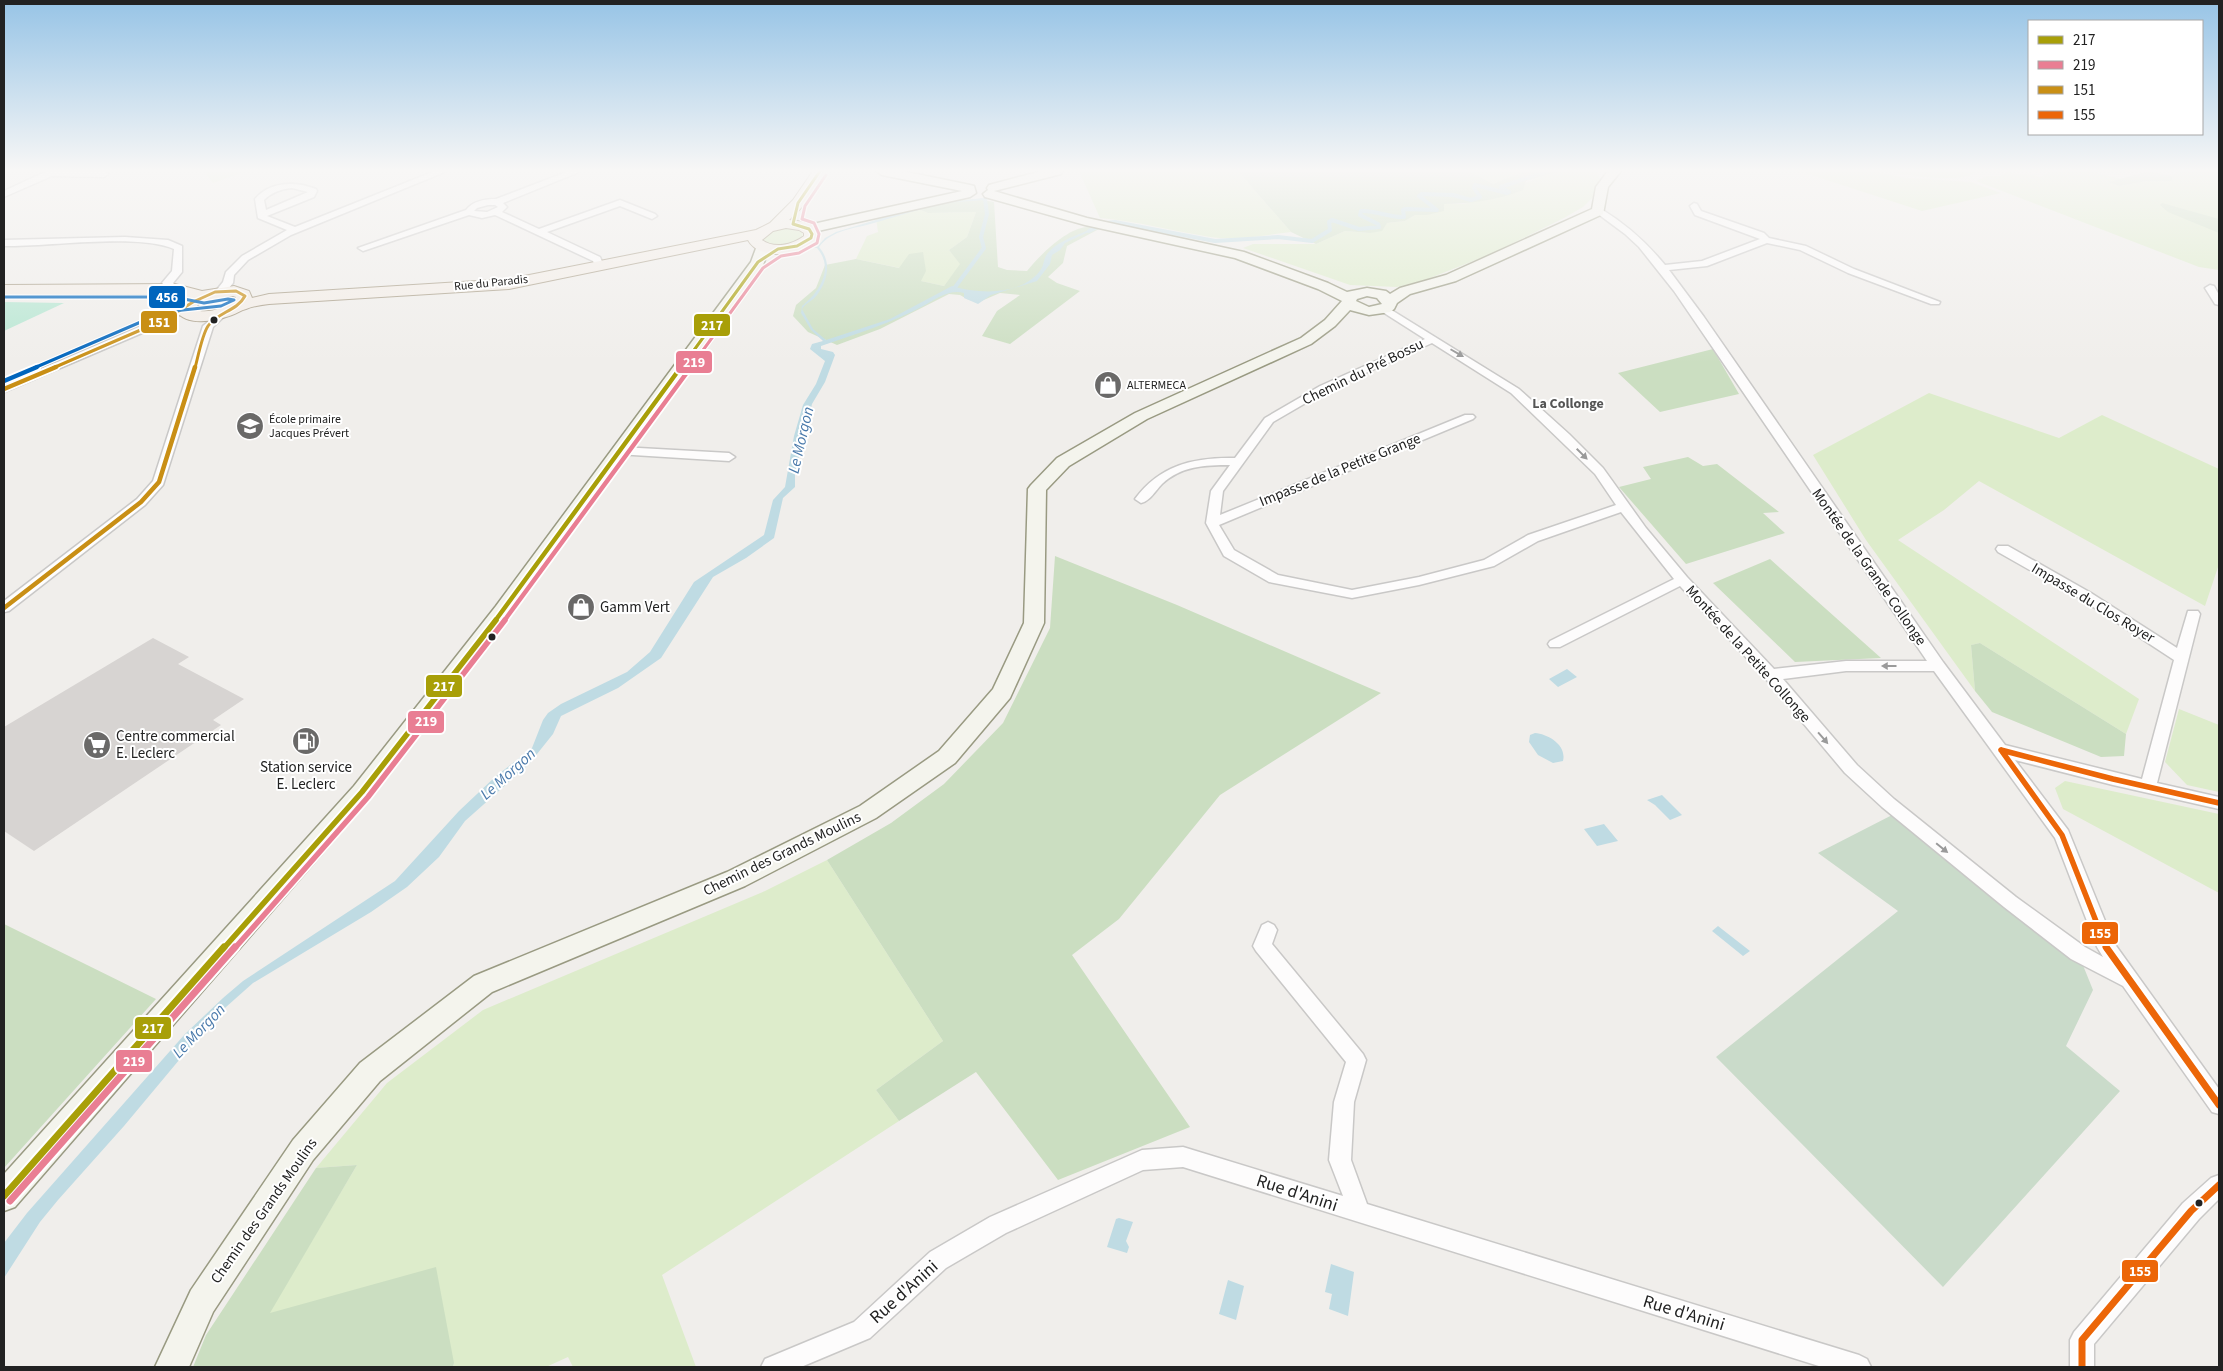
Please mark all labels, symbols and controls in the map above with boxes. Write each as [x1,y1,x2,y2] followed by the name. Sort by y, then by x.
[2028,20,2203,135] legend
[2073,30,2095,51] text: 217
[2073,55,2095,76] text: 219
[2073,80,2095,101] text: 151
[2073,105,2095,126] text: 155
[453,271,529,295] street label: Rue du Paradis
[148,285,186,309] line badge: 456
[156,288,178,308] text: 456
[140,310,178,334] line badge: 151
[148,313,170,333] text: 151
[693,313,731,337] line badge: 217
[209,315,219,325] unlabelled marker
[701,316,723,336] text: 217
[1299,333,1427,411] street label: Chemin du Pré Bossu
[1450,348,1463,357] one-way arrow
[675,350,713,374] line badge: 219
[683,353,705,373] text: 219
[1093,370,1123,400] shop icon: ALTERMECA
[1127,377,1186,394] place label: ALTERMECA
[1532,394,1604,414] district label: La Collonge
[783,404,819,476] water label: Le Morgon
[235,411,265,441] school or university icon: École primaire Jacques Prévert
[269,411,349,442] place label: École primaire Jacques Prévert
[1256,428,1424,512] street label: Impasse de la Petite Grange
[1576,448,1588,460] one-way arrow
[1807,484,1931,650] street label: Montée de la Grande Collonge
[2027,558,2159,649] street label: Impasse du Clos Royer
[1681,581,1815,727] street label: Montée de la Petite Collonge
[566,592,596,622] shop icon: Gamm Vert
[600,597,670,618] place label: Gamm Vert
[487,632,497,642] unlabelled marker
[1881,662,1897,670] one-way arrow
[425,674,463,698] line badge: 217
[433,677,455,697] text: 217
[407,710,445,734] line badge: 219
[415,712,437,732] text: 219
[116,726,235,764] place label: Centre commercial E. Leclerc
[291,726,321,756] fuel station icon: Station service E. Leclerc
[82,730,112,760] supermarket icon: Centre commercial E. Leclerc
[1817,731,1829,743] one-way arrow
[475,743,541,805] water label: Le Morgon
[260,757,352,795] place label: Station service E. Leclerc
[700,807,864,901] street label: Chemin des Grands Moulins
[1936,842,1949,853] one-way arrow
[2081,921,2119,945] line badge: 155
[2089,924,2111,944] text: 155
[167,999,231,1063] water label: Le Morgon
[134,1016,172,1040] line badge: 217
[142,1019,164,1039] text: 217
[115,1049,153,1073] line badge: 219
[123,1052,145,1072] text: 219
[206,1134,322,1288] street label: Chemin des Grands Moulins
[1253,1168,1341,1218] street label: Rue d'Anini
[2194,1198,2204,1208] unlabelled marker
[864,1254,944,1330] street label: Rue d'Anini
[2121,1259,2159,1283] line badge: 155
[2129,1262,2151,1282] text: 155
[1640,1289,1728,1337] street label: Rue d'Anini

